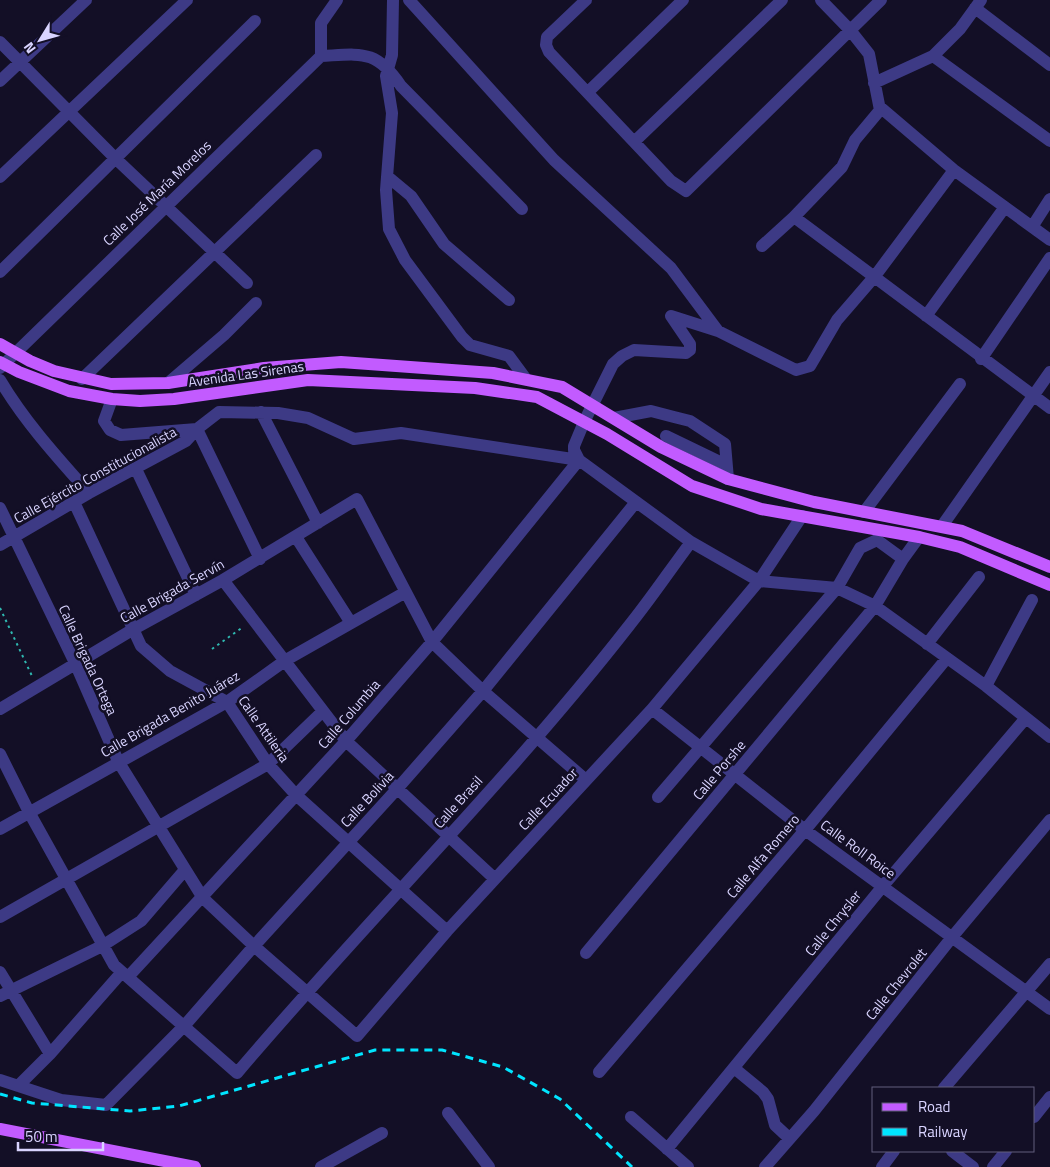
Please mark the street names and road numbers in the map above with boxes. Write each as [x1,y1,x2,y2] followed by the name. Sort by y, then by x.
[98,135,216,250] street label: Calle José María Morelos
[187,355,305,392] street label: Avenida Las Sirenas
[9,421,180,528] street label: Calle Ejército Constitucionalista
[116,553,228,628] street label: Calle Brigada Servín
[54,601,123,719] street label: Calle Brigada Ortega
[96,665,243,762] street label: Calle Brigada Benito Juárez
[313,674,385,753] street label: Calle Columbia
[234,691,295,766] street label: Calle Attileria
[687,735,750,804] street label: Calle Porshe
[513,762,582,835] street label: Calle Ecuador
[335,766,398,832] street label: Calle Bolivia
[428,771,487,833] street label: Calle Brasil
[721,809,804,902] street label: Calle Alfa Romero
[816,814,900,883] street label: Calle Roll Roice
[799,885,866,960] street label: Calle Chrysler
[860,943,931,1024] street label: Calle Chevrolet

